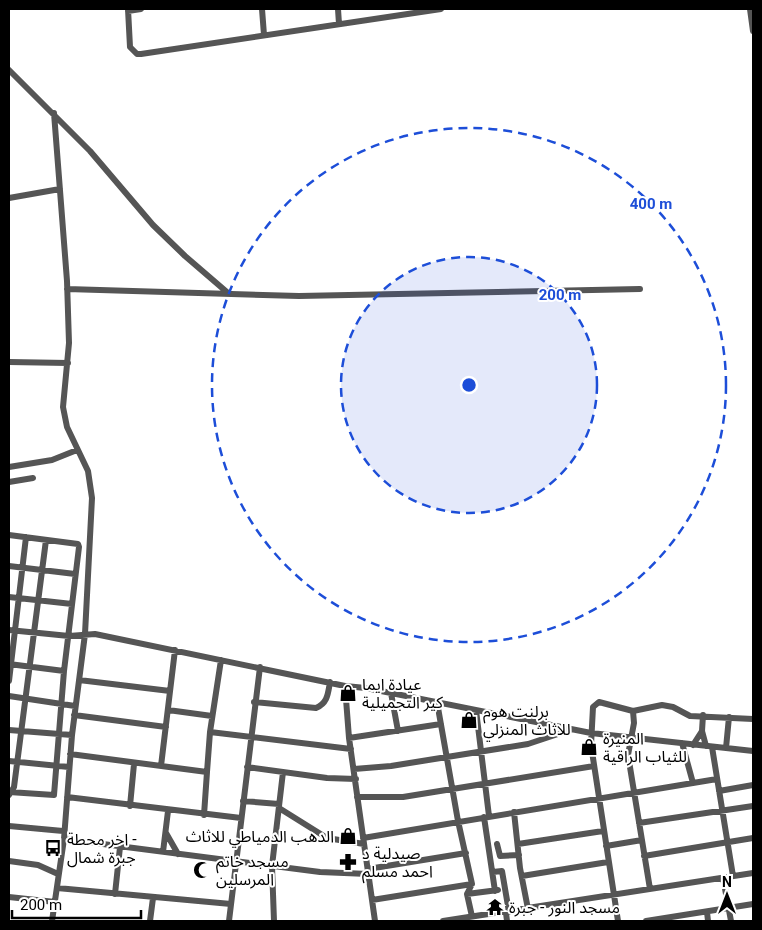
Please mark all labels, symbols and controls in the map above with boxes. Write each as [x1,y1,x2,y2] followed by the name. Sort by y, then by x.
[630,195,672,213] text: 400 m
[539,286,581,304] text: 200 m
[460,376,478,394] centre of rings
[362,675,443,712] place label: عيادة ايما كير التجميلية
[338,683,358,703] shop icon: عيادة ايما كير التجميلية
[483,702,571,741] place label: برلنت هوم للاثاث المنزلي
[459,710,479,730] shop icon: برلنت هوم للاثاث المنزلي
[603,729,687,766] place label: المنيرة للثياب الراقية
[579,737,599,757] shop icon: المنيرة للثياب الراقية
[338,826,358,846] shop icon: الدهب الدمياطي للاثاث
[186,827,334,848] place label: الدهب الدمياطي للاثاث
[67,830,137,868] place label: اخر محطة - جبرة شمال
[43,838,63,858] bus stop icon: اخر محطة - جبرة شمال
[362,844,433,884] place label: صيدلية د احمد مسلم
[216,852,289,889] place label: مسجد خاتم المرسلين
[338,852,358,872] pharmacy icon: صيدلية د احمد مسلم
[192,860,212,880] mosque icon: مسجد خاتم المرسلين
[702,870,752,920] north arrow
[722,874,732,890] text: N
[12,888,141,920] scale bar
[20,896,62,914] text: 200 m
[485,897,505,917] temple icon: مسجد النور - جبرة
[509,898,620,917] place label: مسجد النور - جبرة

